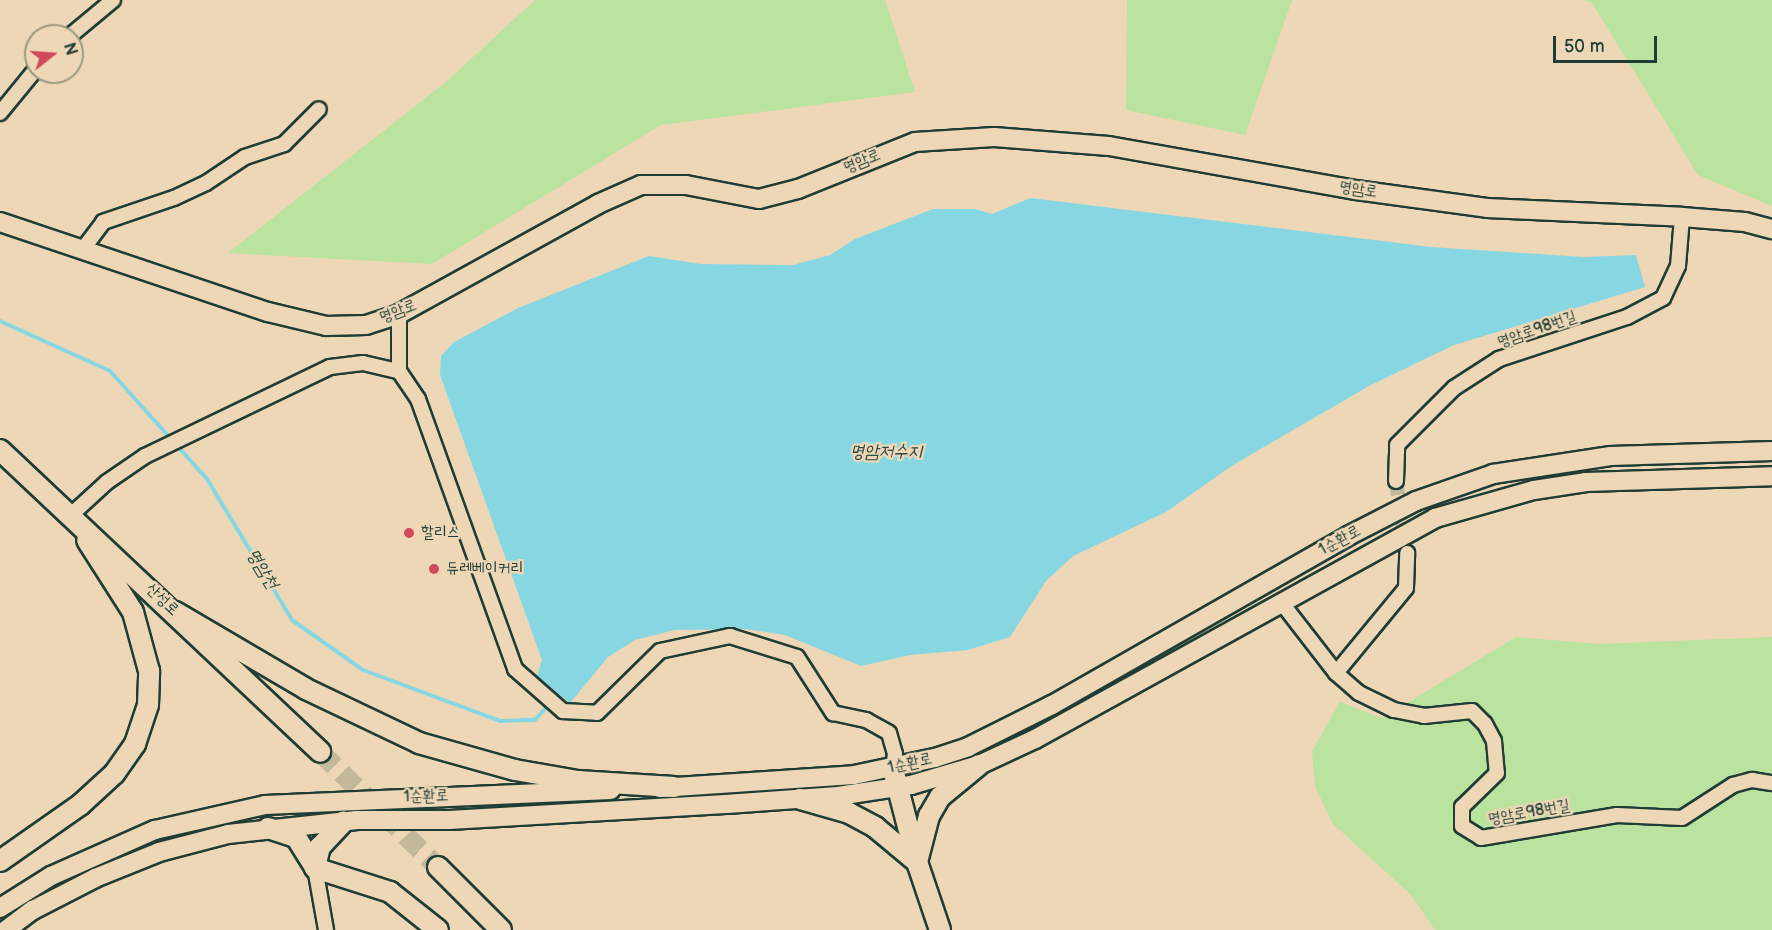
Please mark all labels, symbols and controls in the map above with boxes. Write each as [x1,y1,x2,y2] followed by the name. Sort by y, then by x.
[24,24,84,84] north arrow
[1556,24,1660,62] scale bar
[1564,36,1605,57] text: 50 m
[59,41,81,58] text: N
[840,146,884,178] street label: 명암로
[1337,177,1379,203] street label: 명암로
[377,296,419,328] street label: 명암로
[1495,307,1579,353] street label: 명암로98번길
[850,441,922,463] water label: 명암저수지
[1316,522,1364,560] street label: 1순환로
[421,523,460,543] place label: 할리스
[402,526,416,540] marker: 할리스
[242,545,282,593] water label: 명암천
[446,559,523,579] place label: 듀레베이커리
[427,562,441,576] marker: 듀레베이커리
[141,580,183,620] street label: 산성로
[886,750,934,778] street label: 1순환로
[403,787,449,807] street label: 1순환로
[1486,796,1572,830] street label: 명암로98번길

